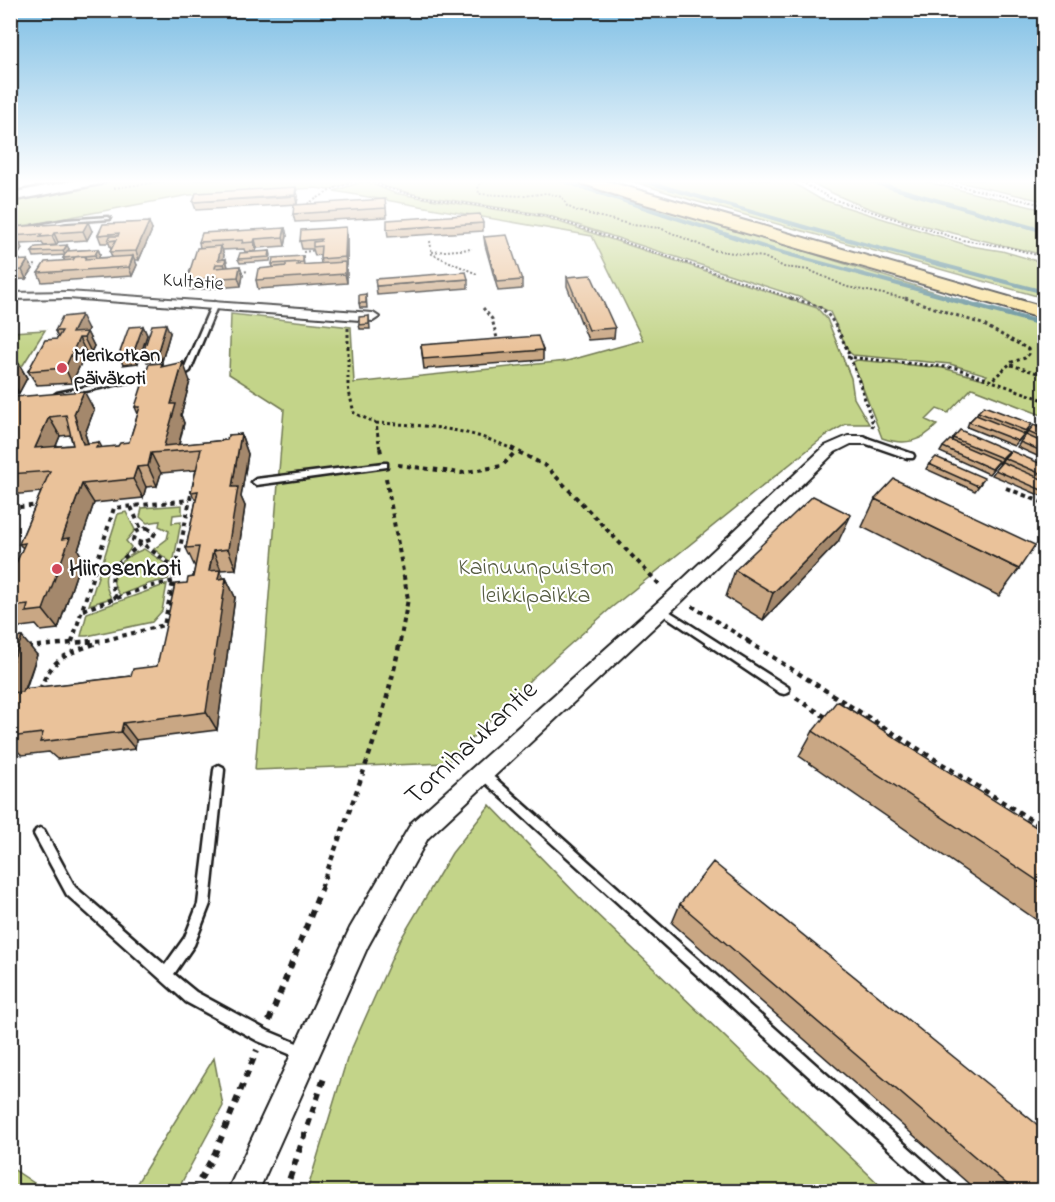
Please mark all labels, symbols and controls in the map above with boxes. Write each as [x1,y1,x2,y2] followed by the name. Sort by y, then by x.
[161,266,225,300] street label: Kultatie
[74,342,160,394] place label: Merikotkan päiväkoti
[55,361,69,375] marker: Merikotkan päiväkoti
[458,551,614,614] park label: Kainuunpuiston leikkipaikka
[69,552,182,587] place label: Hiirosenkoti
[50,562,64,576] marker: Hiirosenkoti
[396,671,548,817] street label: Tornihaukantie

